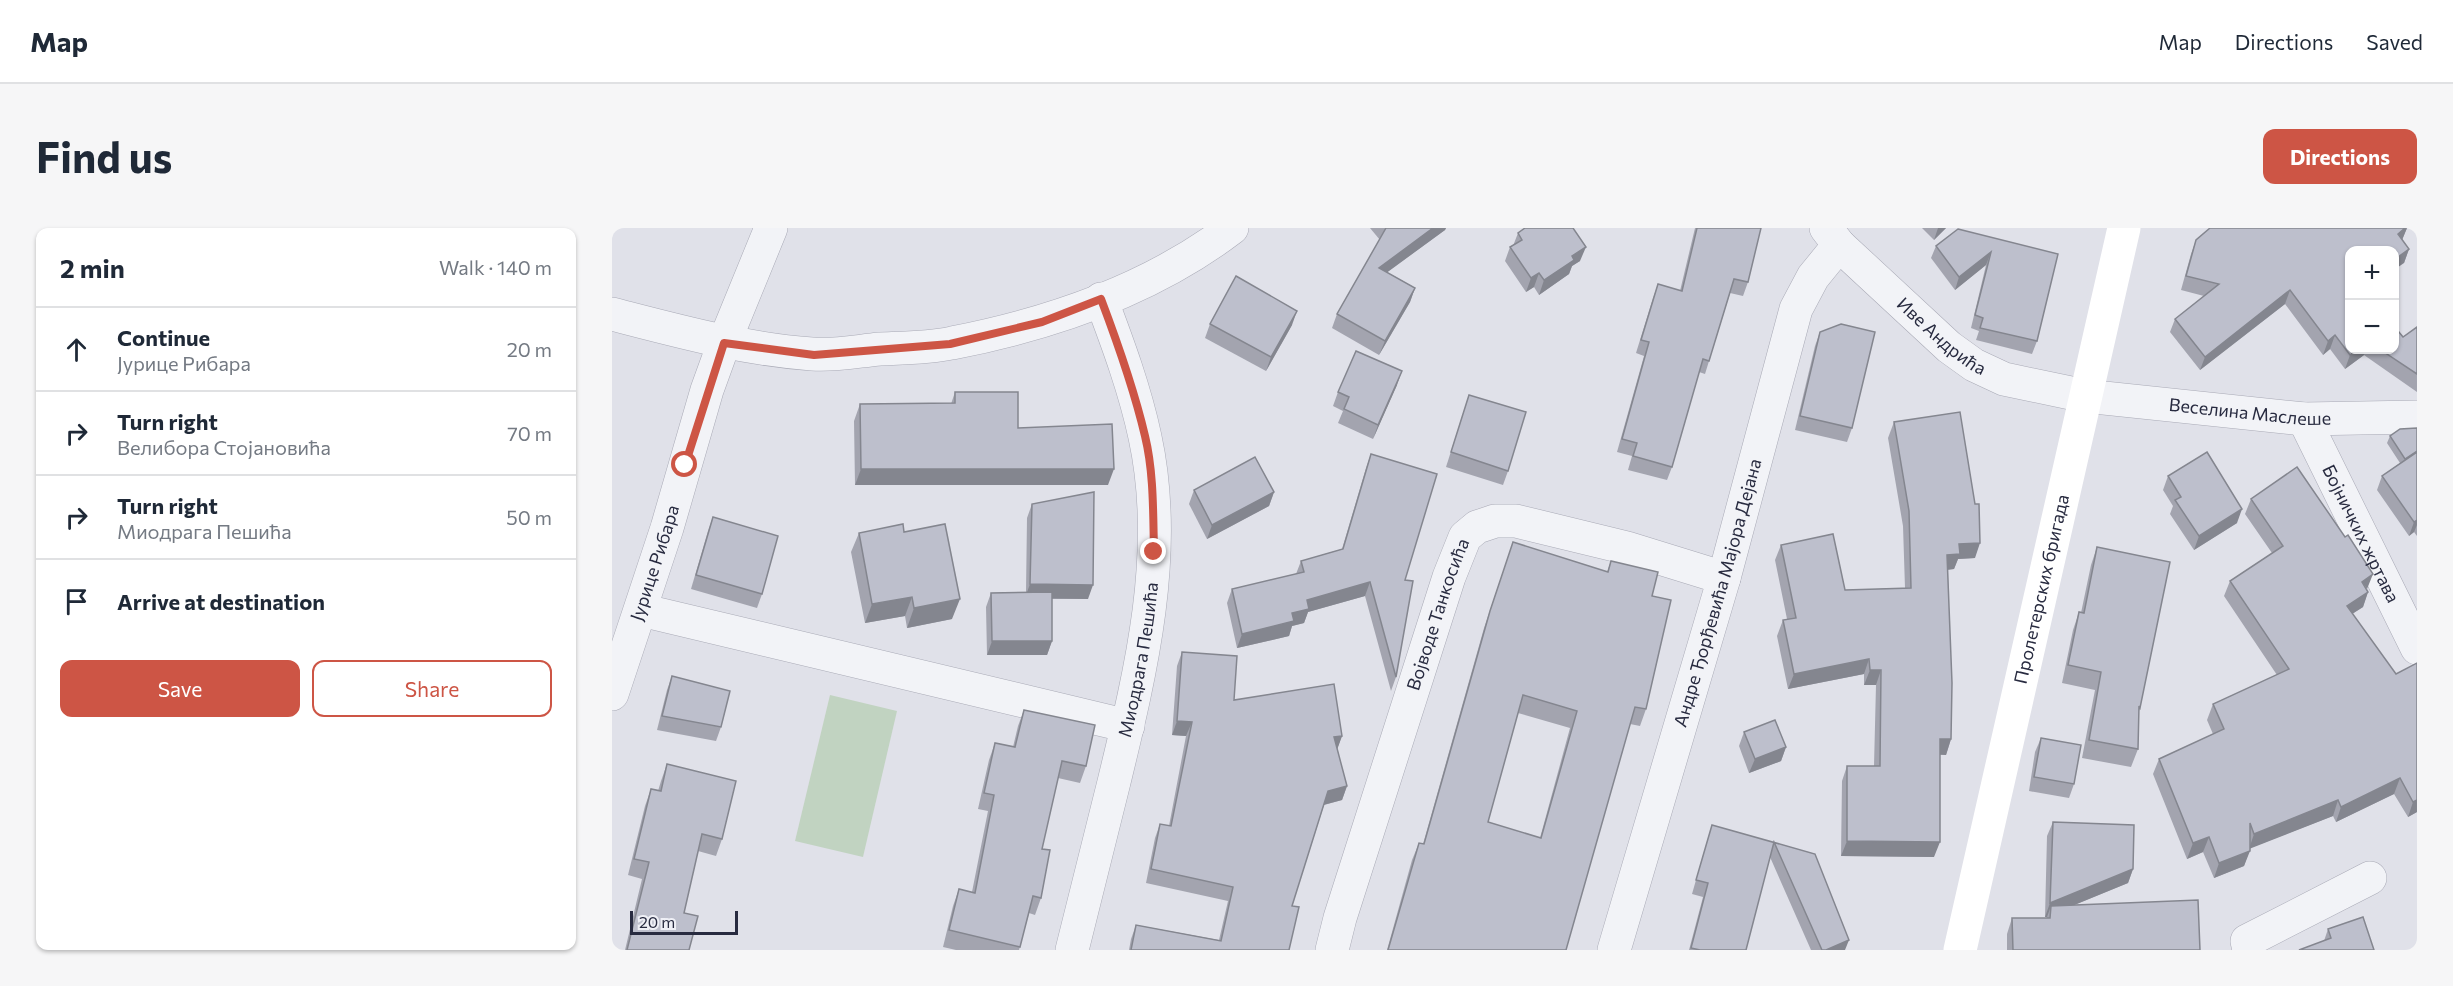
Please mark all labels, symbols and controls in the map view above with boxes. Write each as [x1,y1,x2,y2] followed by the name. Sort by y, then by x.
[30,24,88,58] text: Map
[2159,29,2202,54] text: Map
[2235,29,2333,54] text: Directions
[2366,29,2423,54] text: Saved
[2263,129,2417,184] button: Directions
[36,130,172,182] text: Find us
[2345,246,2399,354] map controls
[2345,246,2399,300] button: +
[60,252,125,283] text: 2 min
[439,255,552,279] text: Walk · 140 m
[1893,292,1990,379] street label: Иве Андрића
[2345,300,2399,354] button: −
[117,324,210,351] text: Continue
[60,333,93,366] icon: ahead
[507,337,552,361] text: 20 m
[117,351,251,375] text: Јурице Рибара
[2168,393,2331,429] street label: Веселина Маслеше
[117,408,218,435] text: Turn right
[60,417,93,450] icon: right
[507,421,552,445] text: 70 m
[117,435,331,459] text: Велибора Стојановића
[671,451,697,477] route start
[1669,456,1765,729] street label: Андре Ђорђевића Мајора Дејана
[2318,461,2405,606] street label: Бојничких жртава
[117,492,218,519] text: Turn right
[2009,492,2073,686] street label: Пролетерских бригада
[60,501,93,534] icon: right
[625,502,683,623] street label: Јурице Рибара
[506,505,552,529] text: 50 m
[117,519,292,543] text: Миодрага Пешића
[1401,535,1473,693] street label: Војводе Танкосића
[1140,538,1166,564] route end
[1113,581,1162,740] street label: Миодрага Пешића
[60,585,93,618] icon: arrive
[117,588,325,615] text: Arrive at destination
[60,660,300,717] button: Save
[312,660,552,717] button: Share
[630,908,738,936] scale bar
[639,912,675,931] text: 20 m

